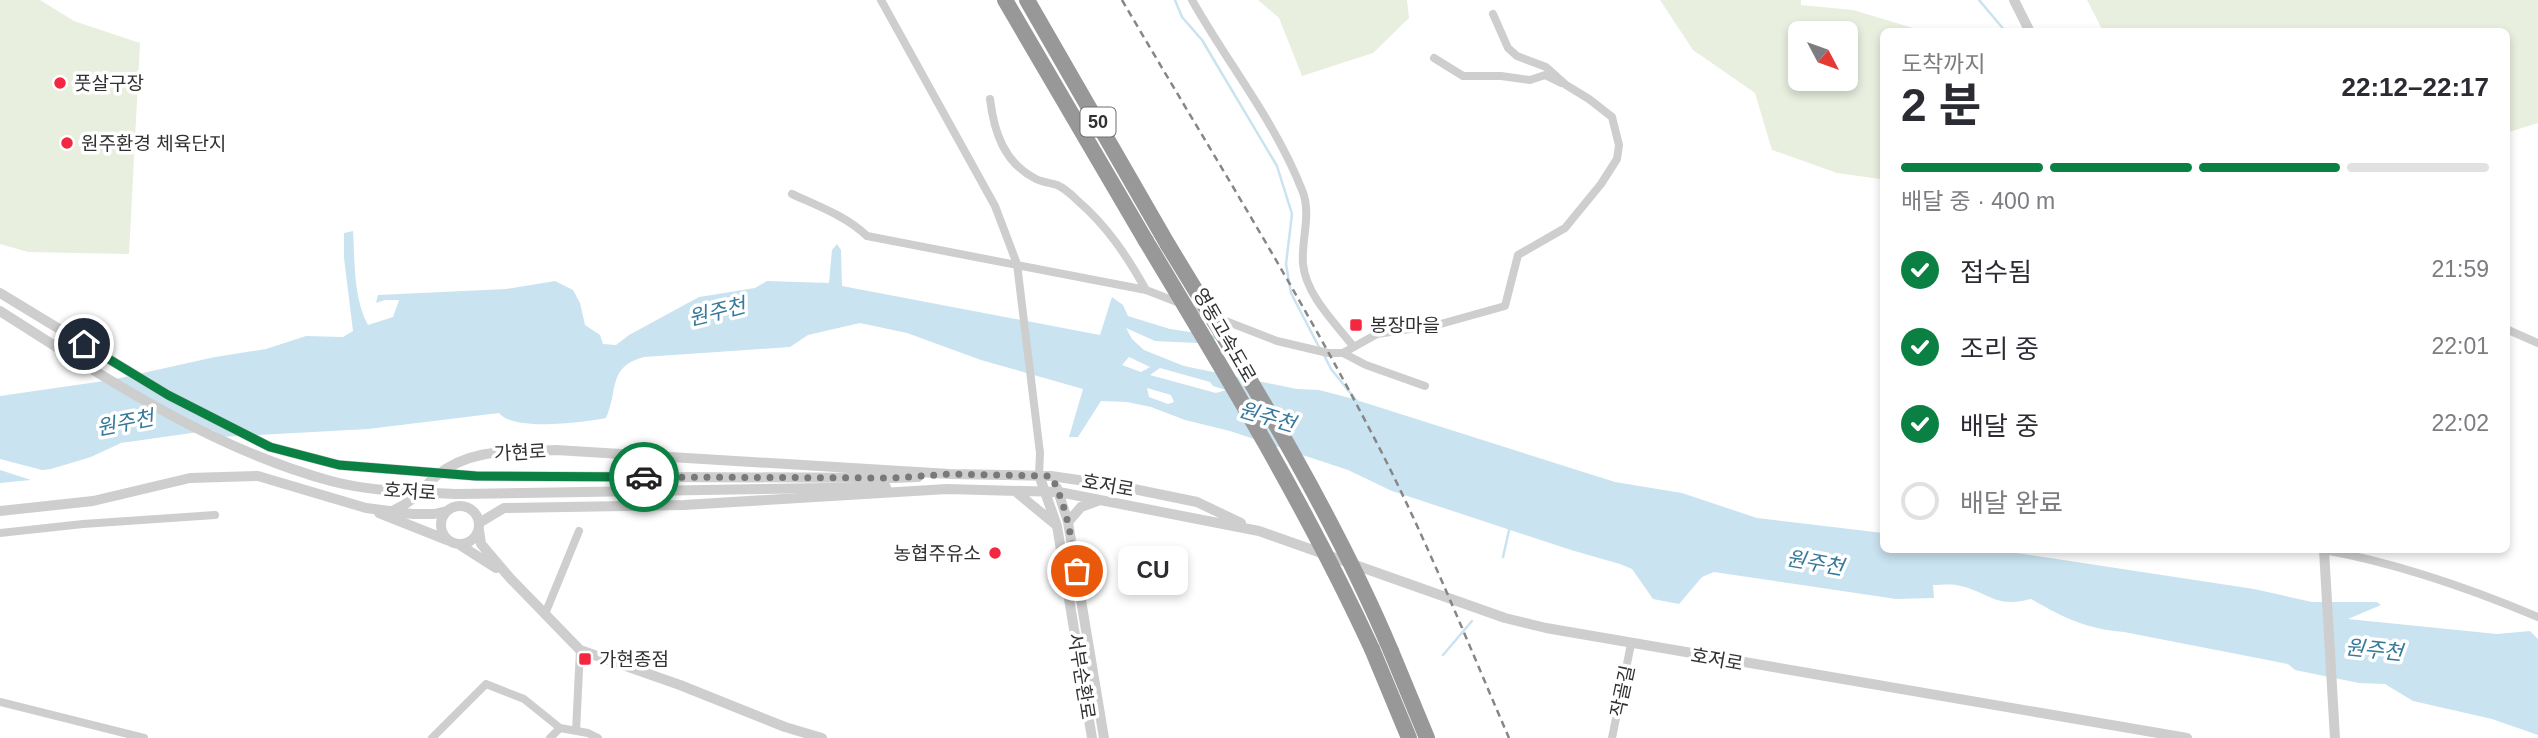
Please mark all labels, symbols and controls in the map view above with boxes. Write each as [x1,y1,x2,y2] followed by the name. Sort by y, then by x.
[1788,21,1858,91] north arrow
[1788,21,1858,91] map controls
[1901,51,1986,77] text: 도착까지
[2342,72,2489,102] text: 22:12–22:17
[74,73,144,94] place label: 풋살구장
[52,75,68,91] marker: 풋살구장
[1901,79,1982,131] text: 2 분
[1080,107,1116,136] road number: 50
[81,133,226,154] place label: 원주환경 체육단지
[59,135,75,151] marker: 원주환경 체육단지
[1901,188,2055,214] text: 배달 중 · 400 m
[1901,251,1939,289] icon: check
[2431,256,2489,282] text: 21:59
[1960,257,2032,287] text: 접수됨
[1189,285,1260,386] street label: 영동고속도로
[686,293,750,330] water label: 원주천
[54,314,114,374] pin
[1370,315,1440,336] place label: 봉장마을
[1348,317,1364,333] marker: 봉장마을
[65,325,103,363] icon: home
[1901,328,1939,366] icon: check
[2431,333,2489,359] text: 22:01
[1960,334,2039,364] text: 조리 중
[1236,397,1301,436] water label: 원주천
[94,405,158,439] water label: 원주천
[1901,405,1939,443] icon: check
[2431,410,2489,436] text: 22:02
[1960,411,2039,441] text: 배달 중
[493,441,547,464] street label: 가현로
[609,442,679,512] courier
[625,458,663,496] icon: car
[1080,471,1136,500] street label: 호저로
[383,479,437,504] street label: 호저로
[1960,488,2063,518] text: 배달 완료
[1047,541,1107,601] pin
[894,543,981,564] place label: 농협주유소
[987,545,1003,561] marker: 농협주유소
[1119,546,1189,596] callout: CU
[1785,546,1848,579] water label: 원주천
[1058,552,1096,590] icon: bag
[1136,557,1170,583] text: CU
[1064,631,1099,721] street label: 서부순환로
[2344,635,2407,664] water label: 원주천
[1689,645,1745,674] street label: 호저로
[599,649,669,670] place label: 가현종점
[577,651,593,667] marker: 가현종점
[1607,663,1638,719] street label: 작골길

